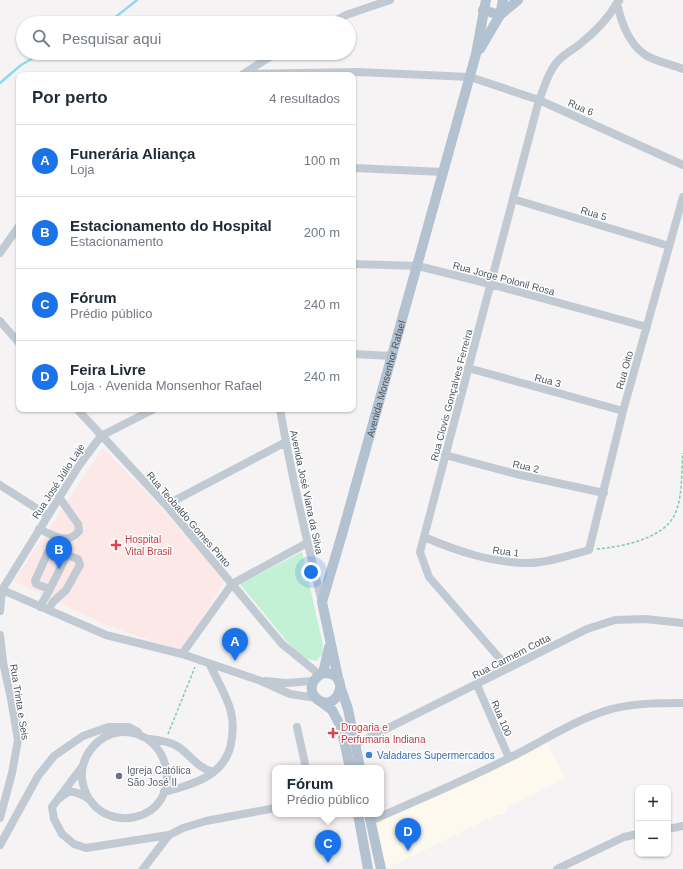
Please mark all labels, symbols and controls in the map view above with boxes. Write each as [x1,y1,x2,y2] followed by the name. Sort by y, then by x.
[16,16,356,60] search box
[30,27,52,49] icon: search
[62,30,161,47] text: Pesquisar aqui
[32,88,108,107] text: Por perto
[269,91,340,106] text: 4 resultados
[566,97,596,118] street label: Rua 6
[70,145,195,162] text: Funerária Aliança
[40,153,50,168] text: A
[304,153,340,168] text: 100 m
[70,162,95,177] text: Loja
[579,204,609,223] street label: Rua 5
[70,217,272,234] text: Estacionamento do Hospital
[40,225,50,240] text: B
[304,225,340,240] text: 200 m
[70,234,163,249] text: Estacionamento
[452,260,556,298] street label: Rua Jorge Polonil Rosa
[70,289,117,306] text: Fórum
[40,297,50,312] text: C
[304,297,340,312] text: 240 m
[70,306,152,321] text: Prédio público
[364,319,407,438] street label: Avenida Monsenhor Rafael
[429,328,475,462] street label: Rua Clovis Gonçalves Ferreira
[614,349,635,391] street label: Rua Oito
[70,361,146,378] text: Feira Livre
[40,369,50,384] text: D
[304,369,340,384] text: 240 m
[534,372,563,389] street label: Rua 3
[70,378,262,393] text: Loja · Avenida Monsenhor Rafael
[288,429,325,555] street label: Avenida José Viana da Silva
[30,441,87,521] street label: Rua José Júlio Laje
[512,458,541,475] street label: Rua 2
[144,470,233,569] street label: Rua Teobaldo Gomes Pinto
[125,534,172,557] place label: Hospital Vital Brasil
[46,536,72,569] pin: B
[110,539,122,551] marker: Hospital Vital Brasil
[492,544,520,559] street label: Rua 1
[301,562,321,582] your location
[222,628,248,661] pin: A
[470,632,552,681] street label: Rua Carmem Cotta
[8,663,31,741] street label: Rua Trinta e Seis
[489,699,514,738] street label: Rua 100
[341,722,426,745] place label: Drogaria e Perfumaria Indiana
[328,728,338,738] marker: Drogaria e Perfumaria Indiana
[364,750,374,760] marker: Valadares Supermercados
[377,750,495,761] place label: Valadares Supermercados
[127,765,191,788] place label: Igreja Católica São José II
[272,765,384,817] popup
[114,771,124,781] marker: Igreja Católica São José II
[287,775,333,792] text: Fórum
[635,785,671,857] map controls
[635,785,671,821] button: +
[287,792,369,807] text: Prédio público
[395,818,421,851] pin: D
[635,821,671,857] button: −
[315,830,341,863] pin: C

